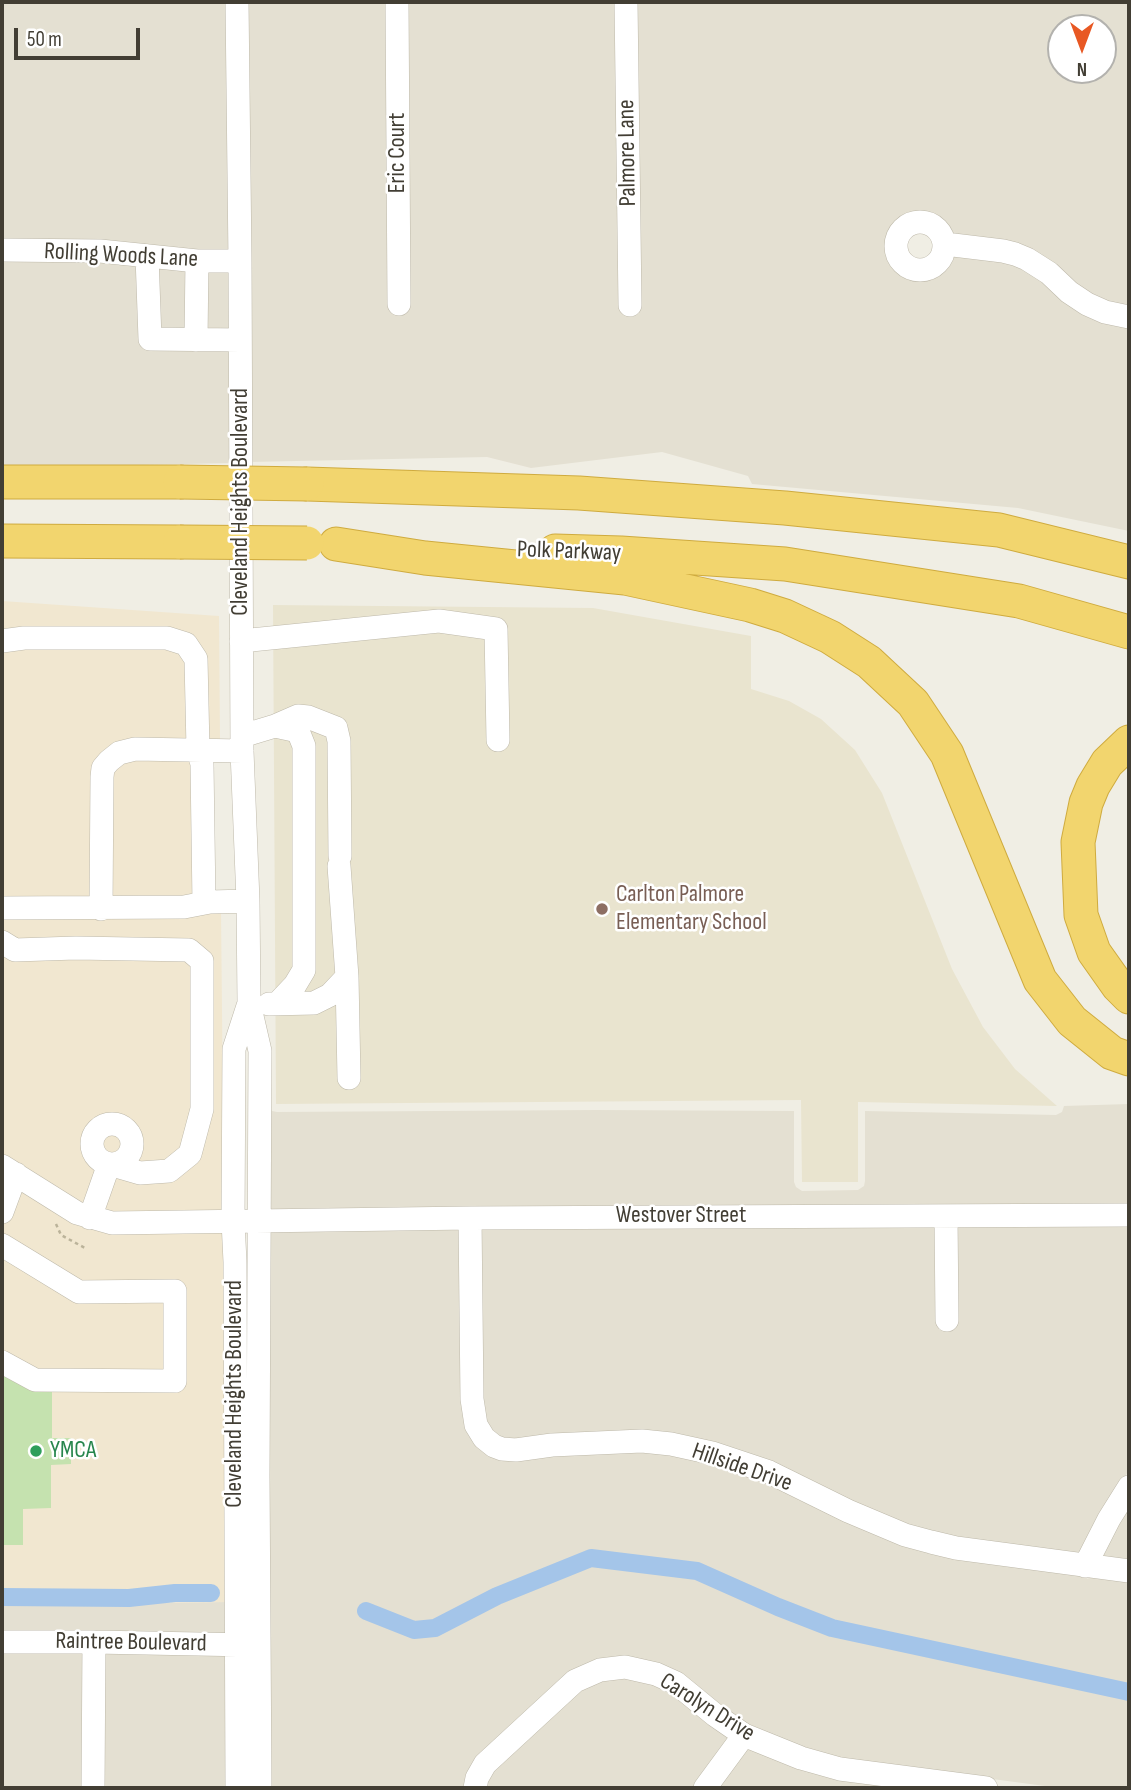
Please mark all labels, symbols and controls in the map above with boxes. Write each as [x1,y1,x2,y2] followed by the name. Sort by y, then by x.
[18,14,144,58] scale bar
[1047,14,1117,84] north arrow
[27,27,62,52] text: 50 m
[1077,57,1087,80] text: N
[613,99,643,207] street label: Palmore Lane
[384,113,412,193] street label: Eric Court
[43,238,199,274] street label: Rolling Woods Lane
[227,388,255,616] street label: Cleveland Heights Boulevard
[516,536,622,568] street label: Polk Parkway
[616,881,767,937] place label: Carlton Palmore Elementary School
[594,901,610,917] marker: Carlton Palmore Elementary School
[616,1202,746,1230] street label: Westover Street
[221,1280,249,1508] street label: Cleveland Heights Boulevard
[50,1437,96,1465] place label: YMCA
[688,1437,796,1499] street label: Hillside Drive
[28,1443,44,1459] marker: YMCA
[55,1627,207,1659] street label: Raintree Boulevard
[654,1668,760,1748] street label: Carolyn Drive

